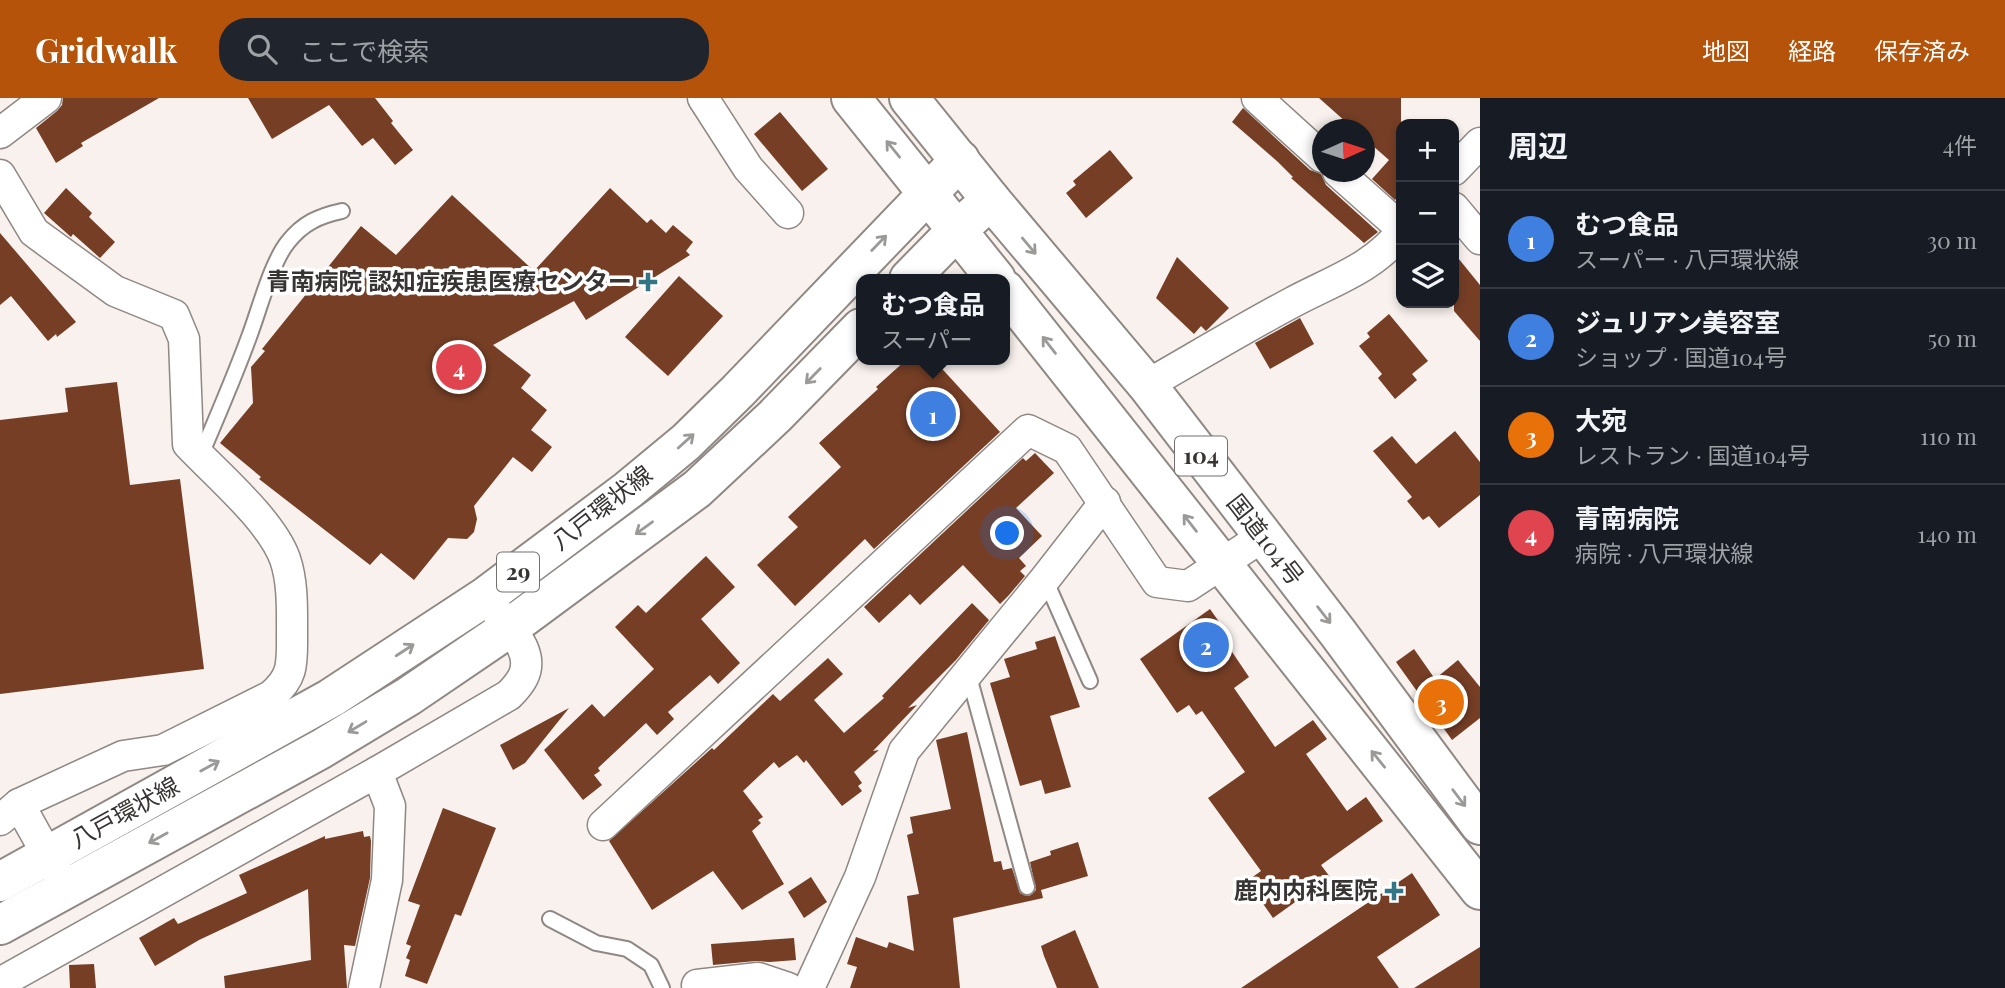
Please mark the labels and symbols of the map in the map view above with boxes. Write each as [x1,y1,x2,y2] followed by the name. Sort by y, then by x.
[1312,119,1375,182] north arrow
[885,141,900,159] one-way arrow
[870,235,887,252] one-way arrow
[1021,236,1037,254] one-way arrow
[266,264,632,296] place label: 青南病院 認知症疾患医療センター
[638,272,658,292] marker: 青南病院 認知症疾患医療センター
[1041,337,1056,355] one-way arrow
[436,341,482,393] pin: 4
[805,368,822,385] one-way arrow
[910,388,956,440] pin: 1
[677,433,694,450] one-way arrow
[1175,436,1227,476] road number: 104
[544,457,658,556] street label: 八戸環状線
[1221,487,1312,591] street label: 国道104号
[1183,515,1198,533] one-way arrow
[990,516,1024,550] your location
[635,521,654,535] one-way arrow
[497,552,539,592] road number: 29
[1316,606,1331,624] one-way arrow
[1183,619,1229,671] pin: 2
[395,642,414,657] one-way arrow
[1418,676,1464,728] pin: 3
[347,720,367,734] one-way arrow
[1370,750,1386,768] one-way arrow
[199,759,219,773] one-way arrow
[64,768,184,854] street label: 八戸環状線
[1452,788,1467,807] one-way arrow
[148,832,169,845] one-way arrow
[1234,873,1378,905] place label: 鹿内内科医院
[1384,881,1404,901] marker: 鹿内内科医院

